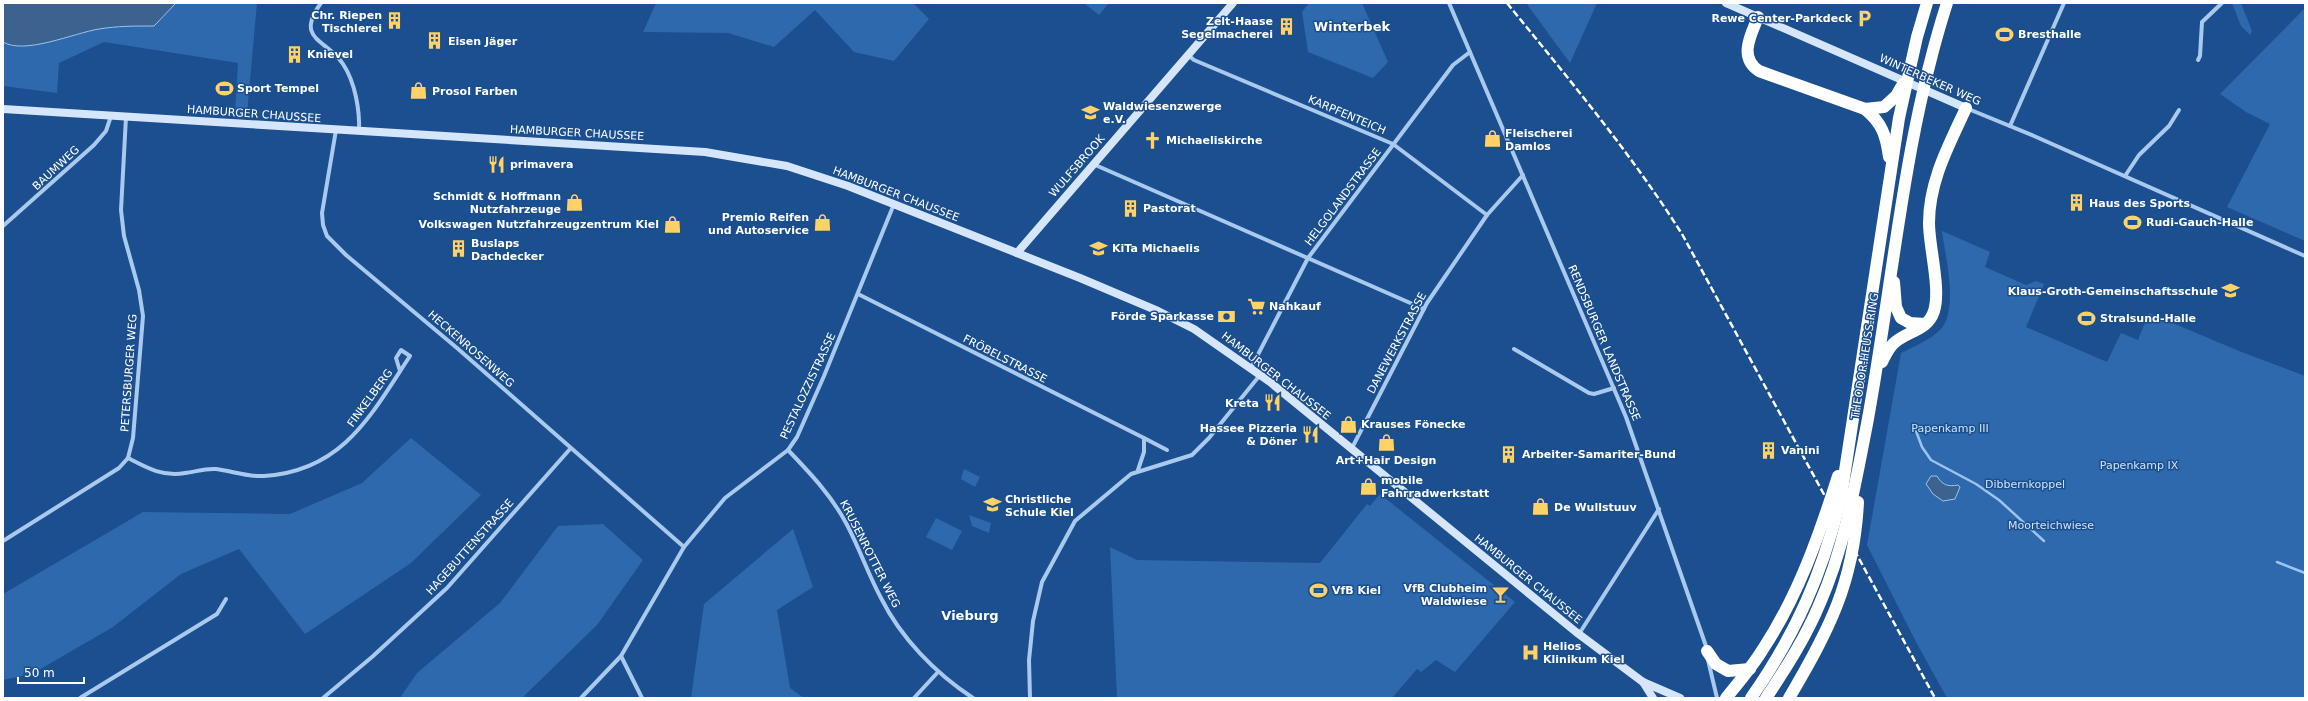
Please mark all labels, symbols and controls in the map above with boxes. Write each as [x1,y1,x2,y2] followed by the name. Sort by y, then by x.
[1855,8,1875,28] parking icon: Rewe Center-Parkdeck
[311,9,382,35] place label: Chr. Riepen Tischlerei
[385,11,405,31] building icon: Chr. Riepen Tischlerei
[1711,12,1853,25] place label: Rewe Center-Parkdeck
[1181,15,1273,41] place label: Zelt-Haase Segelmacherei
[1276,17,1296,37] building icon: Zelt-Haase Segelmacherei
[1314,19,1390,34] district label: Winterbek
[1995,24,2015,44] sports icon: Bresthalle
[2018,28,2081,41] place label: Bresthalle
[425,31,445,51] building icon: Eisen Jäger
[448,35,518,48] place label: Eisen Jäger
[284,44,304,64] building icon: Knievel
[307,48,353,61] place label: Knievel
[1877,52,1983,108] street label: WINTERBEKER WEG
[214,78,234,98] sports icon: Sport Tempel
[409,81,429,101] shop icon: Prosol Farben
[237,82,319,95] place label: Sport Tempel
[432,85,518,98] place label: Prosol Farben
[1306,93,1388,137] street label: KARPFENTEICH
[1103,100,1222,126] place label: Waldwiesenzwerge e.V.
[1080,102,1100,122] school or university icon: Waldwiesenzwerge e.V.
[186,103,322,125] street label: HAMBURGER CHAUSSEE
[509,123,645,143] street label: HAMBURGER CHAUSSEE
[1505,127,1573,153] place label: Fleischerei Damlos
[1482,129,1502,149] shop icon: Fleischerei Damlos
[1143,130,1163,150] church icon: Michaeliskirche
[1047,132,1108,200] street label: WULFSBROOK
[1166,134,1262,147] place label: Michaeliskirche
[30,143,82,193] street label: BAUMWEG
[1302,146,1384,248] street label: HELGOLANDSTRASSE
[487,154,507,174] restaurant icon: primavera
[510,158,573,171] place label: primavera
[831,164,961,224] street label: HAMBURGER CHAUSSEE
[433,190,561,216] place label: Schmidt & Hoffmann Nutzfahrzeuge
[564,192,584,212] shop icon: Schmidt & Hoffmann Nutzfahrzeuge
[2066,193,2086,213] building icon: Haus des Sports
[2089,197,2191,210] place label: Haus des Sports
[1120,198,1140,218] building icon: Pastorat
[1143,202,1196,215] place label: Pastorat
[708,211,809,237] place label: Premio Reifen und Autoservice
[2123,212,2143,232] sports icon: Rudi-Gauch-Halle
[812,213,832,233] shop icon: Premio Reifen und Autoservice
[662,214,682,234] shop icon: Volkswagen Nutzfahrzeugzentrum Kiel
[2146,216,2253,229] place label: Rudi-Gauch-Halle
[419,218,659,231] place label: Volkswagen Nutzfahrzeugzentrum Kiel
[471,237,544,263] place label: Buslaps Dachdecker
[1089,238,1109,258] school or university icon: KiTa Michaelis
[448,239,468,259] building icon: Buslaps Dachdecker
[1112,242,1200,255] place label: KiTa Michaelis
[1565,263,1643,423] street label: RENDSBURGER LANDSTRASSE
[2221,281,2241,301] school or university icon: Klaus-Groth-Gemeinschaftsschule
[2008,285,2218,298] place label: Klaus-Groth-Gemeinschaftsschule
[1365,290,1429,396] street label: DANEWERKSTRASSE
[1848,292,1881,421] street label: THEODOR-HEUSS-RING
[1246,296,1266,316] supermarket icon: Nahkauf
[1269,300,1321,313] place label: Nahkauf
[1217,306,1237,326] bank icon: Förde Sparkasse
[425,308,517,390] street label: HECKENROSENWEG
[2077,308,2097,328] sports icon: Stralsund-Halle
[1111,310,1214,323] place label: Förde Sparkasse
[2100,312,2196,325] place label: Stralsund-Halle
[118,314,140,432] street label: PETERSBURGER WEG
[1219,329,1333,423] street label: HAMBURGER CHAUSSEE
[778,331,838,441] street label: PESTALOZZISTRASSE
[961,332,1049,386] street label: FRÖBELSTRASSE
[345,366,395,430] street label: FINKELBERG
[1262,393,1282,413] restaurant icon: Kreta
[1225,397,1259,410] place label: Kreta
[1338,414,1358,434] shop icon: Krauses Fönecke
[1361,418,1466,431] place label: Krauses Fönecke
[1200,422,1298,448] place label: Hassee Pizzeria & Döner
[1911,422,1989,435] park label: Papenkamp III
[1300,424,1320,444] restaurant icon: Hassee Pizzeria & Döner
[1376,432,1396,452] shop icon: Art+Hair Design
[1758,440,1778,460] building icon: Vanini
[1499,444,1519,464] building icon: Arbeiter-Samariter-Bund
[1781,444,1820,457] place label: Vanini
[1522,448,1676,461] place label: Arbeiter-Samariter-Bund
[1336,454,1436,467] place label: Art+Hair Design
[2100,459,2179,472] park label: Papenkamp IX
[1381,474,1489,500] place label: mobile Fahrradwerkstatt
[1358,476,1378,496] shop icon: mobile Fahrradwerkstatt
[1985,478,2065,491] park label: Dibbernkoppel
[1005,493,1074,519] place label: Christliche Schule Kiel
[982,495,1002,515] school or university icon: Christliche Schule Kiel
[424,496,516,598] street label: HAGEBUTTENSTRASSE
[1531,497,1551,517] shop icon: De Wullstuuv
[837,498,903,610] street label: KRUSENROTTER WEG
[1554,501,1637,514] place label: De Wullstuuv
[2008,519,2094,532] park label: Moorteichwiese
[1472,532,1584,626] street label: HAMBURGER CHAUSSEE
[1309,580,1329,600] sports icon: VfB Kiel
[1403,582,1487,608] place label: VfB Clubheim Waldwiese
[1332,584,1381,597] place label: VfB Kiel
[1490,584,1510,604] bar icon: VfB Clubheim Waldwiese
[941,608,999,623] district label: Vieburg
[1543,640,1625,666] place label: Helios Klinikum Kiel
[1520,642,1540,662] hospital icon: Helios Klinikum Kiel
[18,659,84,685] scale bar
[24,666,55,680] text: 50 m

